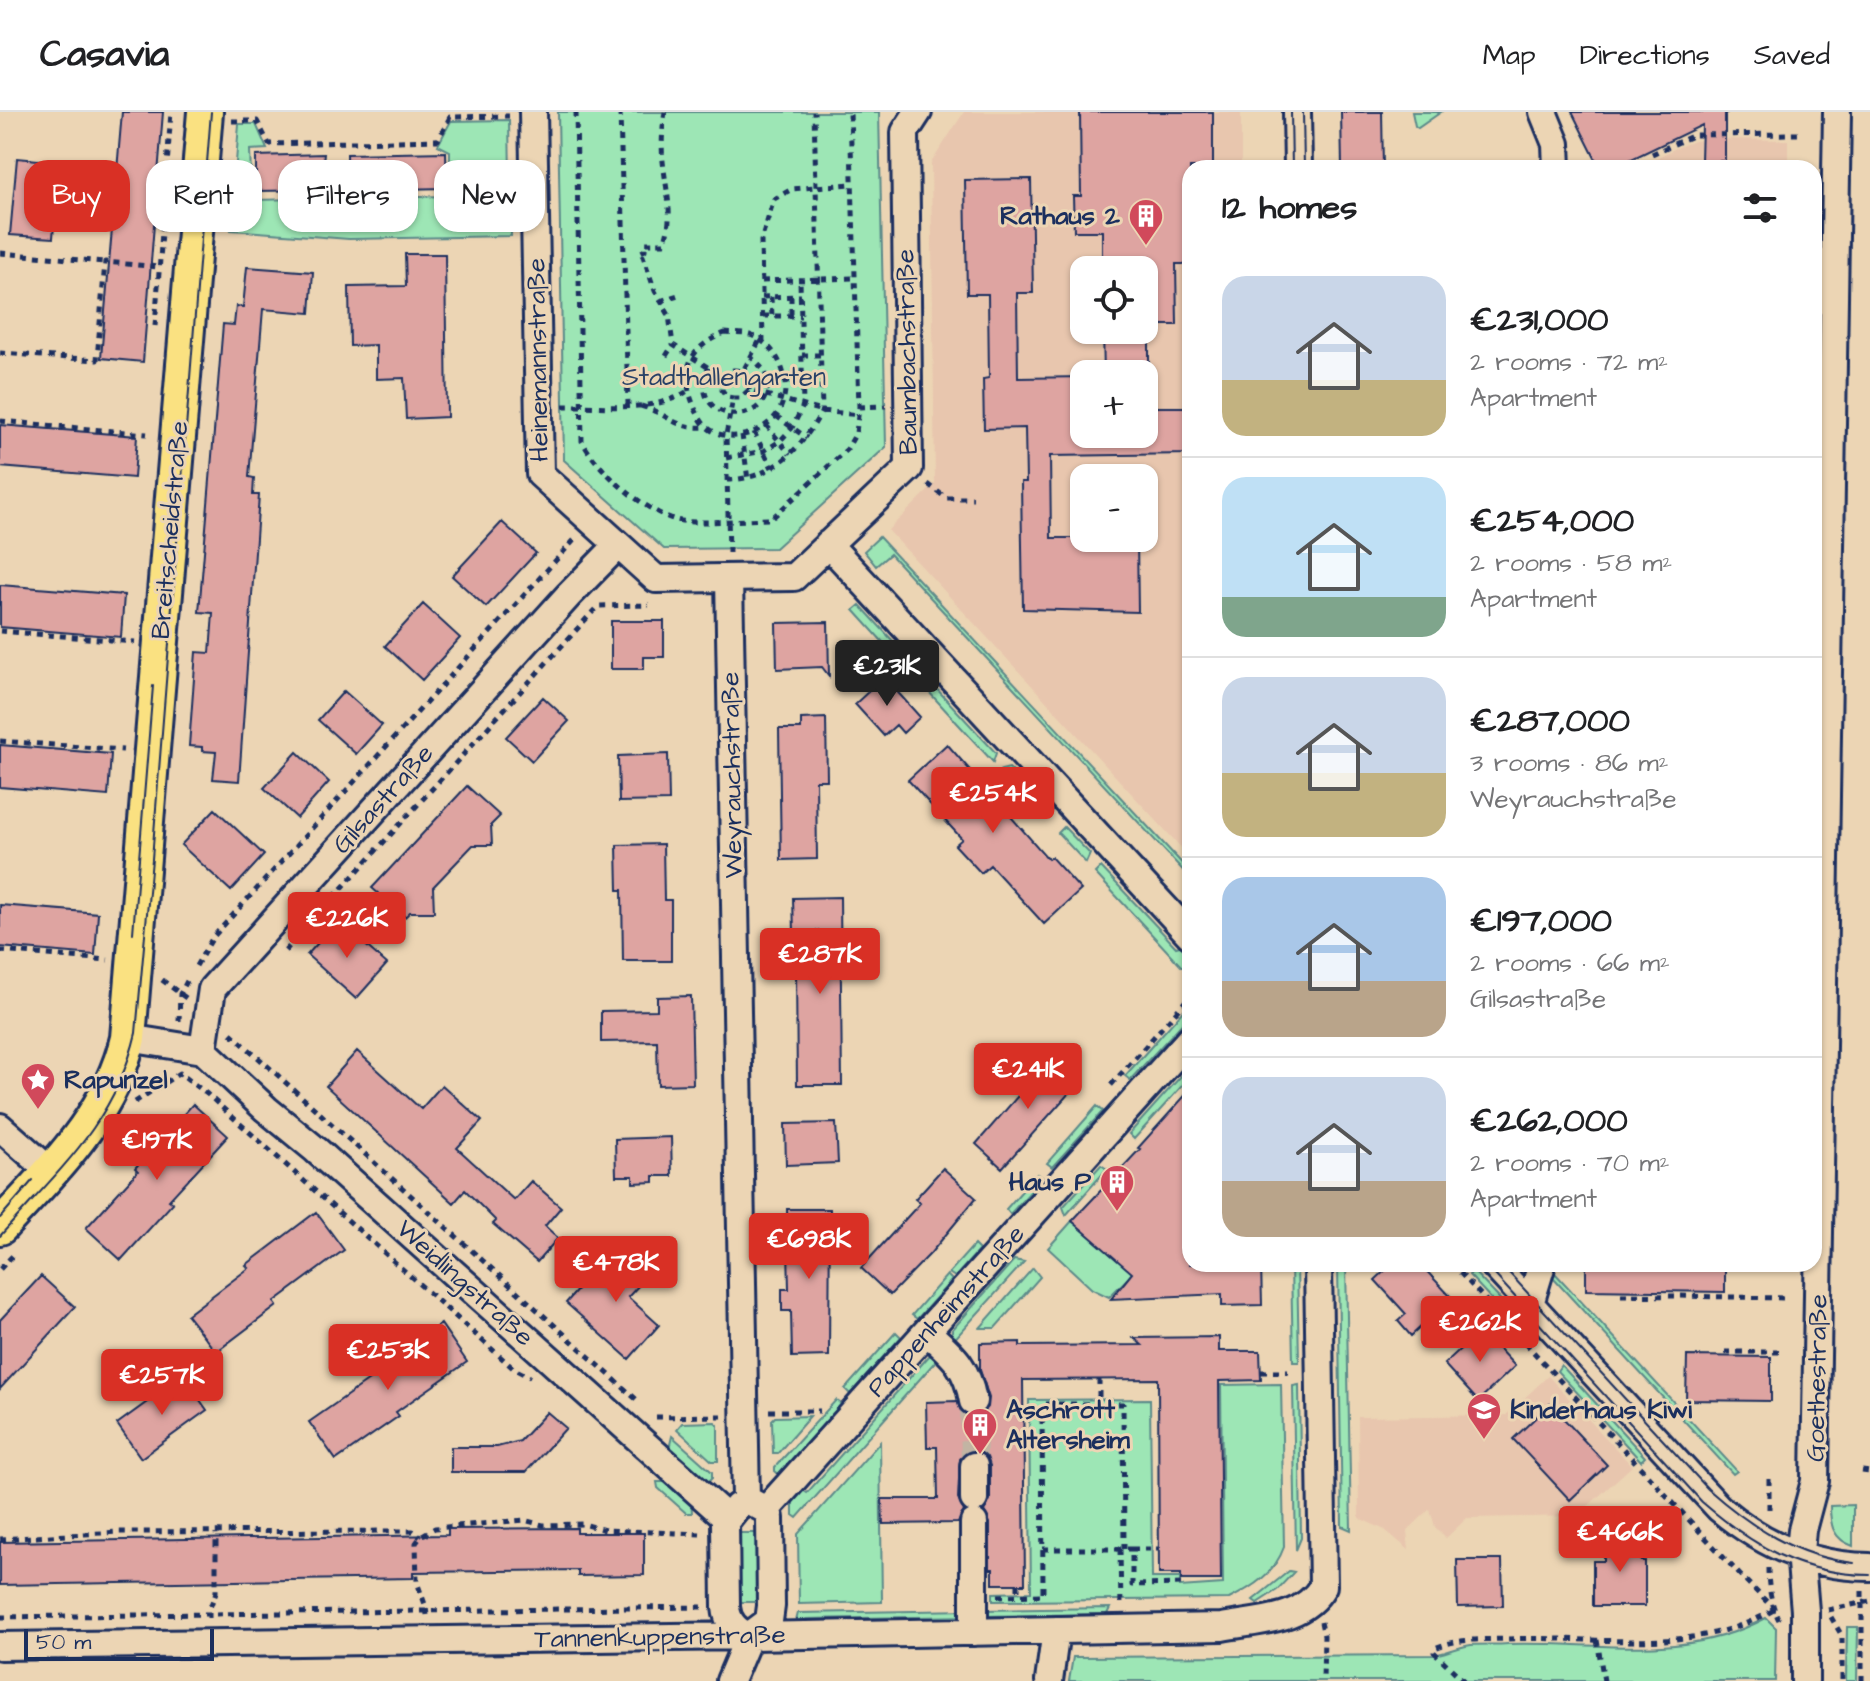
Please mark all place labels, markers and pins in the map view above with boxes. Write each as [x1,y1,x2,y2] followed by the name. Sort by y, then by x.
[1127,197,1165,247] building icon: Rathaus 2
[1000,198,1120,234] place label: Rathaus 2
[831,640,943,708] pin: €231K
[937,767,1049,835] pin: €254K
[291,892,403,960] pin: €226K
[764,928,876,996] pin: €287K
[972,1043,1084,1111] pin: €241K
[19,1061,57,1111] place icon: Rapunzel
[64,1062,167,1098] place label: Rapunzel
[101,1114,213,1182] pin: €197K
[1098,1163,1136,1213] building icon: Haus P
[1009,1164,1091,1200] place label: Haus P
[753,1213,865,1281] pin: €698K
[560,1236,672,1304] pin: €478K
[1424,1296,1536,1364] pin: €262K
[332,1324,444,1392] pin: €253K
[106,1349,218,1417] pin: €257K
[1465,1391,1503,1441] school or university icon: Kinderhaus Kiwi
[1006,1392,1131,1458] place label: Aschrott Altersheim
[1510,1392,1692,1428] place label: Kinderhaus Kiwi
[961,1406,999,1456] building icon: Aschrott Altersheim
[1564,1506,1676,1574] pin: €466K

